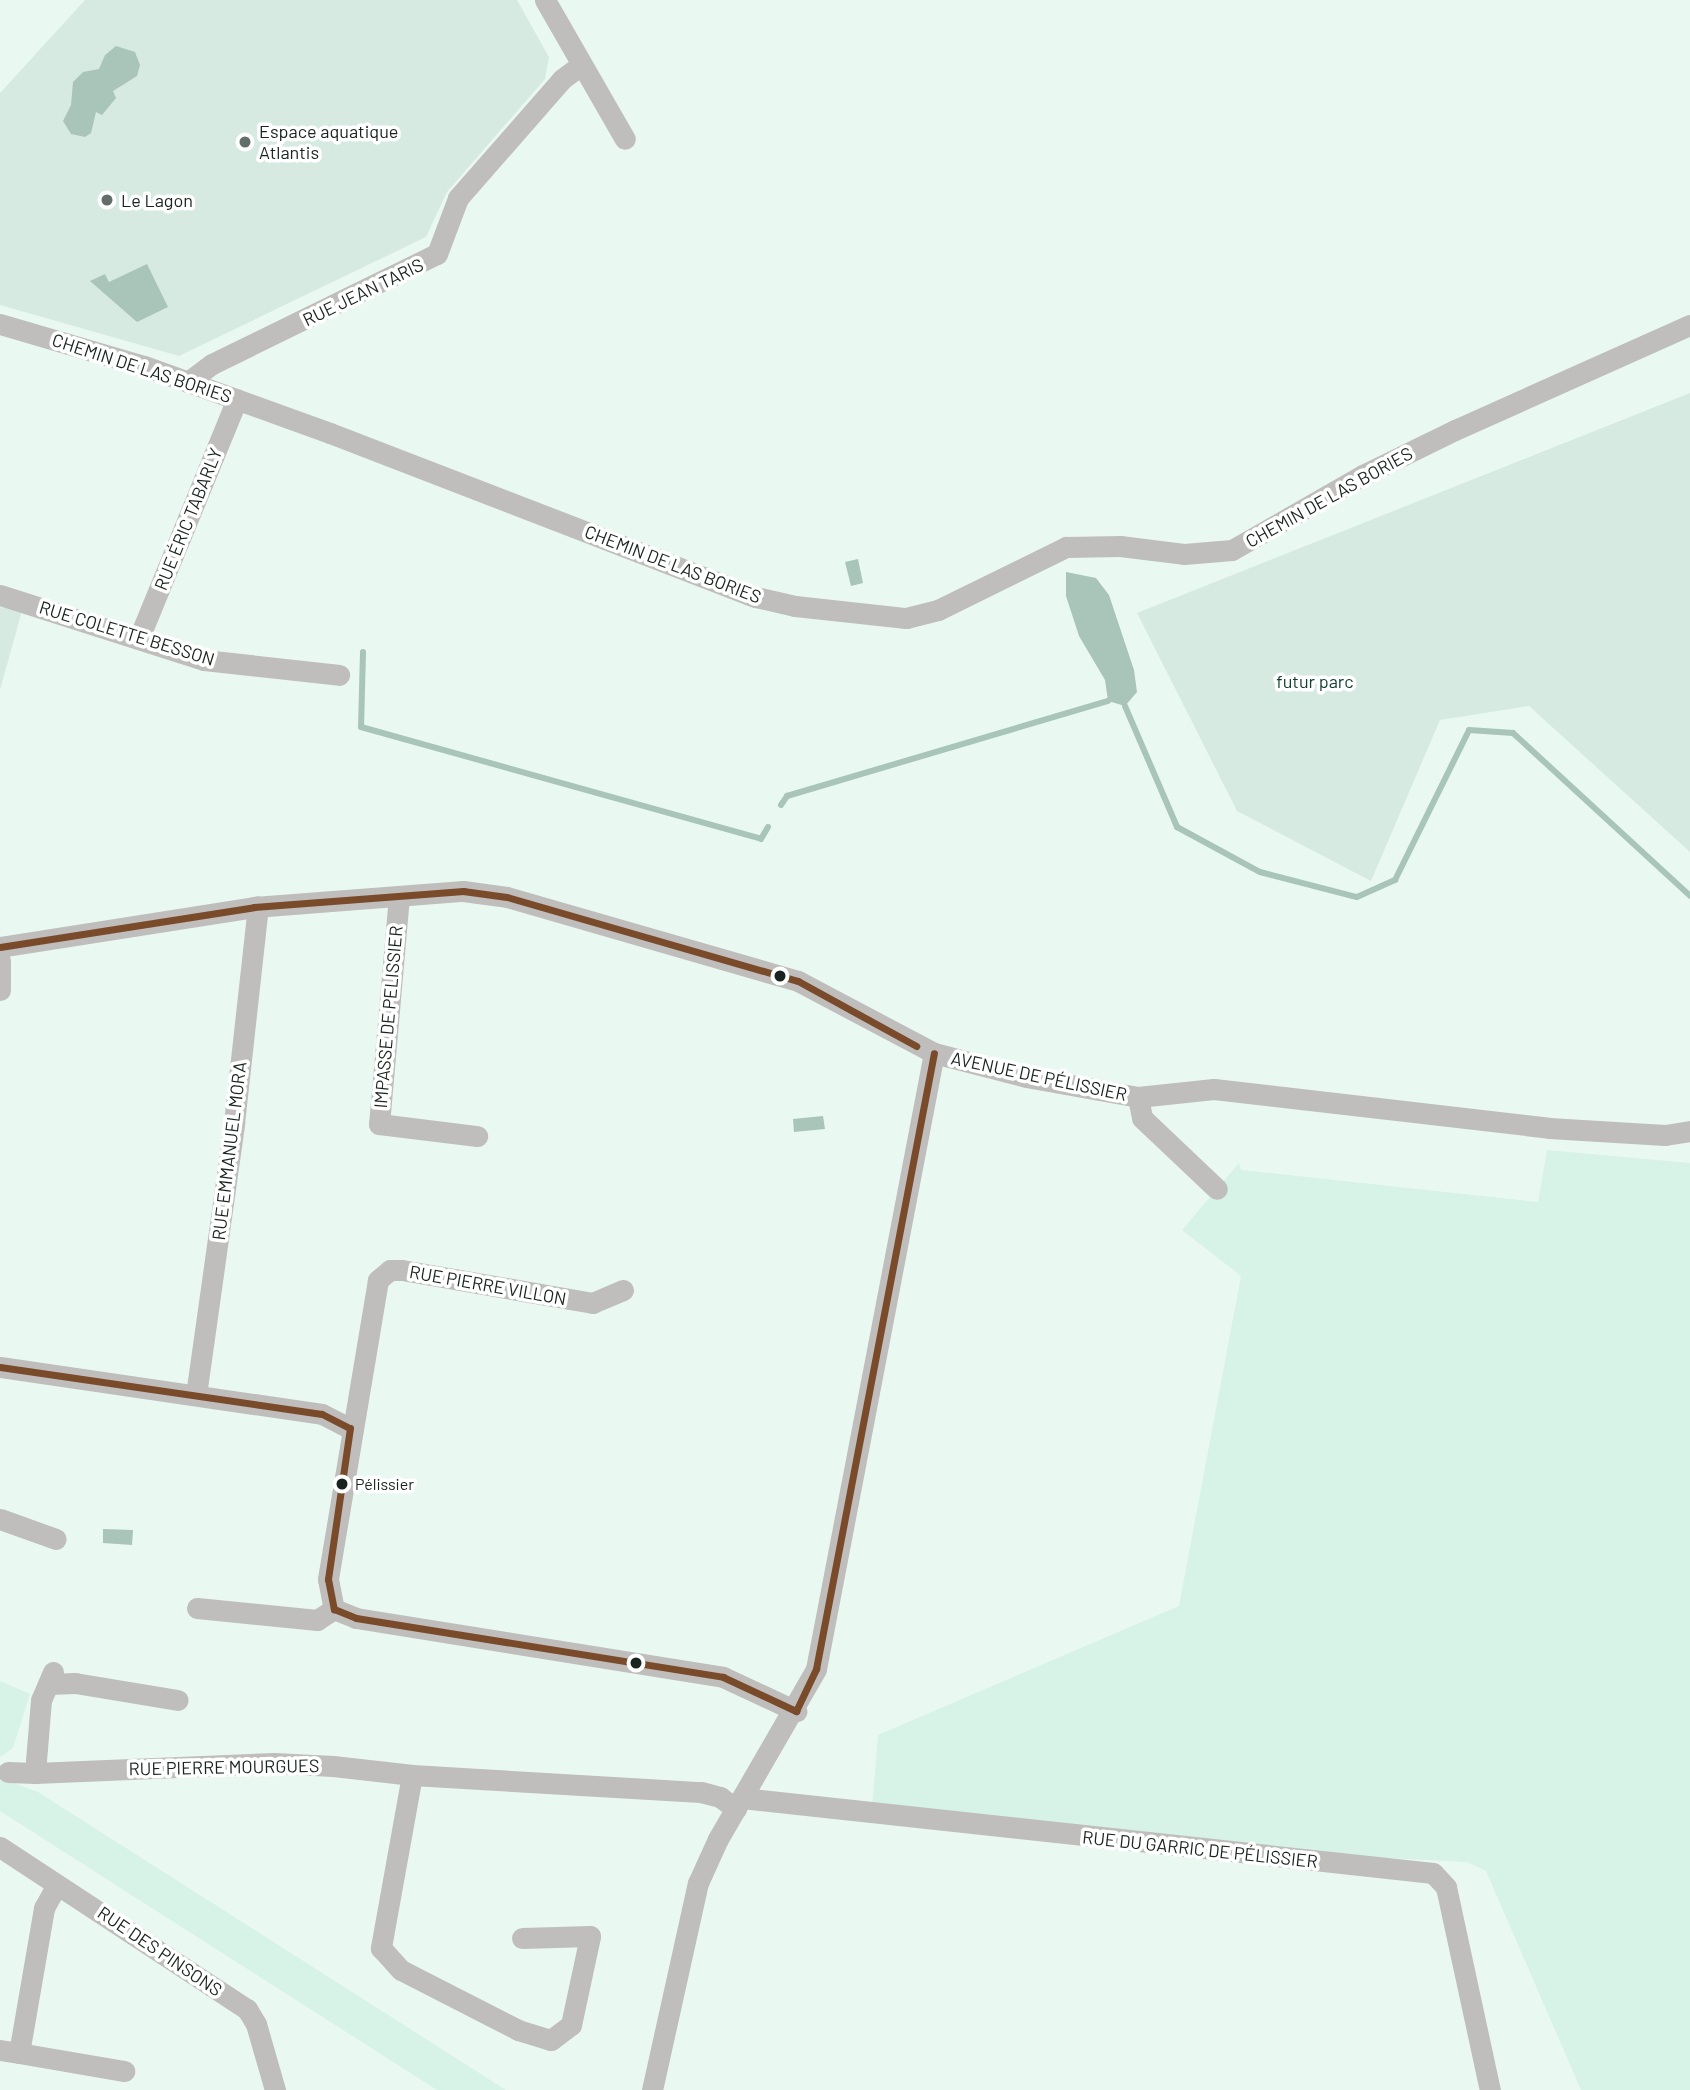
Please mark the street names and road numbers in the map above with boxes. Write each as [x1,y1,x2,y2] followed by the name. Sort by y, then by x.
[299,253,427,331] street label: RUE JEAN TARIS
[50,329,234,407] street label: CHEMIN DE LAS BORIES
[1242,442,1416,552] street label: CHEMIN DE LAS BORIES
[150,445,226,593] street label: RUE ÉRIC TABARLY
[582,520,764,608] street label: CHEMIN DE LAS BORIES
[37,596,217,670] street label: RUE COLETTE BESSON
[369,925,407,1109] street label: IMPASSE DE PELISSIER
[949,1047,1129,1105] street label: AVENUE DE PÉLISSIER
[207,1060,251,1242] street label: RUE EMMANUEL MORA
[408,1261,568,1309] street label: RUE PIERRE VILLON
[128,1755,320,1779] street label: RUE PIERRE MOURGUES
[1081,1826,1319,1872] street label: RUE DU GARRIC DE PÉLISSIER
[94,1901,226,2001] street label: RUE DES PINSONS

